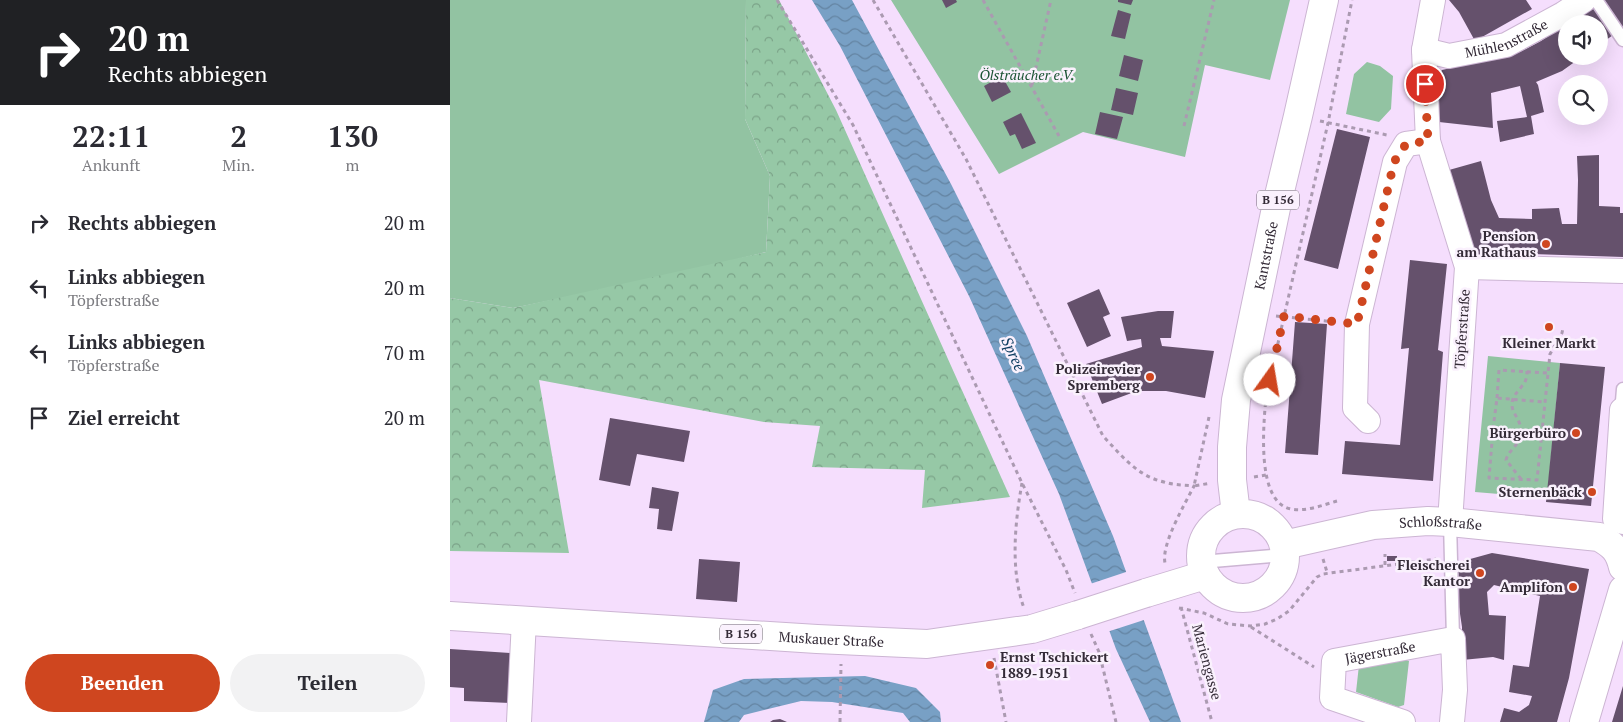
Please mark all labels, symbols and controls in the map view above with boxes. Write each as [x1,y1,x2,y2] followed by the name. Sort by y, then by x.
[1463,14,1551,62] street label: Mühlenstraße
[108,15,189,61] text: 20 m
[1558,15,1608,125] map controls
[1558,15,1608,65] button: sound
[25,20,90,85] icon: right
[108,59,267,88] text: Rechts abbiegen
[1404,63,1446,105] pin
[980,65,1075,84] park label: Ölsträucher e.V.
[1411,70,1439,98] icon: arrive
[1558,75,1608,125] button: search
[72,116,150,156] text: 22:11
[230,116,247,156] text: 2
[327,116,378,156] text: 130
[82,154,140,176] text: Ankunft
[222,154,255,176] text: Min.
[346,154,359,176] text: m
[1257,190,1299,210] road number: B 156
[25,209,53,237] icon: right
[68,210,216,235] text: Rechts abbiegen
[384,210,425,235] text: 20 m
[1249,220,1282,291] street label: Kantstraße
[1457,226,1536,261] place label: Pension am Rathaus
[1540,238,1552,250] marker: Pension am Rathaus
[68,264,205,289] text: Links abbiegen
[25,274,53,302] icon: left
[384,275,425,300] text: 20 m
[1449,288,1474,370] street label: Töpferstraße
[68,289,160,311] text: Töpferstraße
[1543,321,1555,333] marker: Kleiner Markt
[68,329,205,354] text: Links abbiegen
[997,333,1031,374] water label: Spree
[1502,333,1596,352] place label: Kleiner Markt
[25,339,53,367] icon: left
[384,340,425,365] text: 70 m
[1243,353,1295,405] position arrow
[68,354,160,376] text: Töpferstraße
[1056,359,1141,394] place label: Polizeirevier Spremberg
[1144,371,1156,383] marker: Polizeirevier Spremberg
[25,404,53,432] icon: arrive
[68,405,180,430] text: Ziel erreicht
[384,405,425,430] text: 20 m
[1489,423,1566,442] place label: Bürgerbüro
[1570,427,1582,439] marker: Bürgerbüro
[1499,482,1583,501] place label: Sternenbäck
[1586,486,1598,498] marker: Sternenbäck
[1399,511,1483,534] street label: Schloßstraße
[1397,555,1470,590] place label: Fleischerei Kantor
[1474,567,1486,579] marker: Fleischerei Kantor
[1500,577,1563,596] place label: Amplifon
[1567,581,1579,593] marker: Amplifon
[1188,622,1227,702] street label: Mariengasse
[720,624,762,644] road number: B 156
[778,627,884,651] street label: Muskauer Straße
[1343,636,1417,668] street label: Jägerstraße
[1000,647,1109,682] place label: Ernst Tschickert 1889-1951
[25,654,220,712] button: Beenden
[230,654,425,712] button: Teilen
[984,659,996,671] marker: Ernst Tschickert 1889-1951

